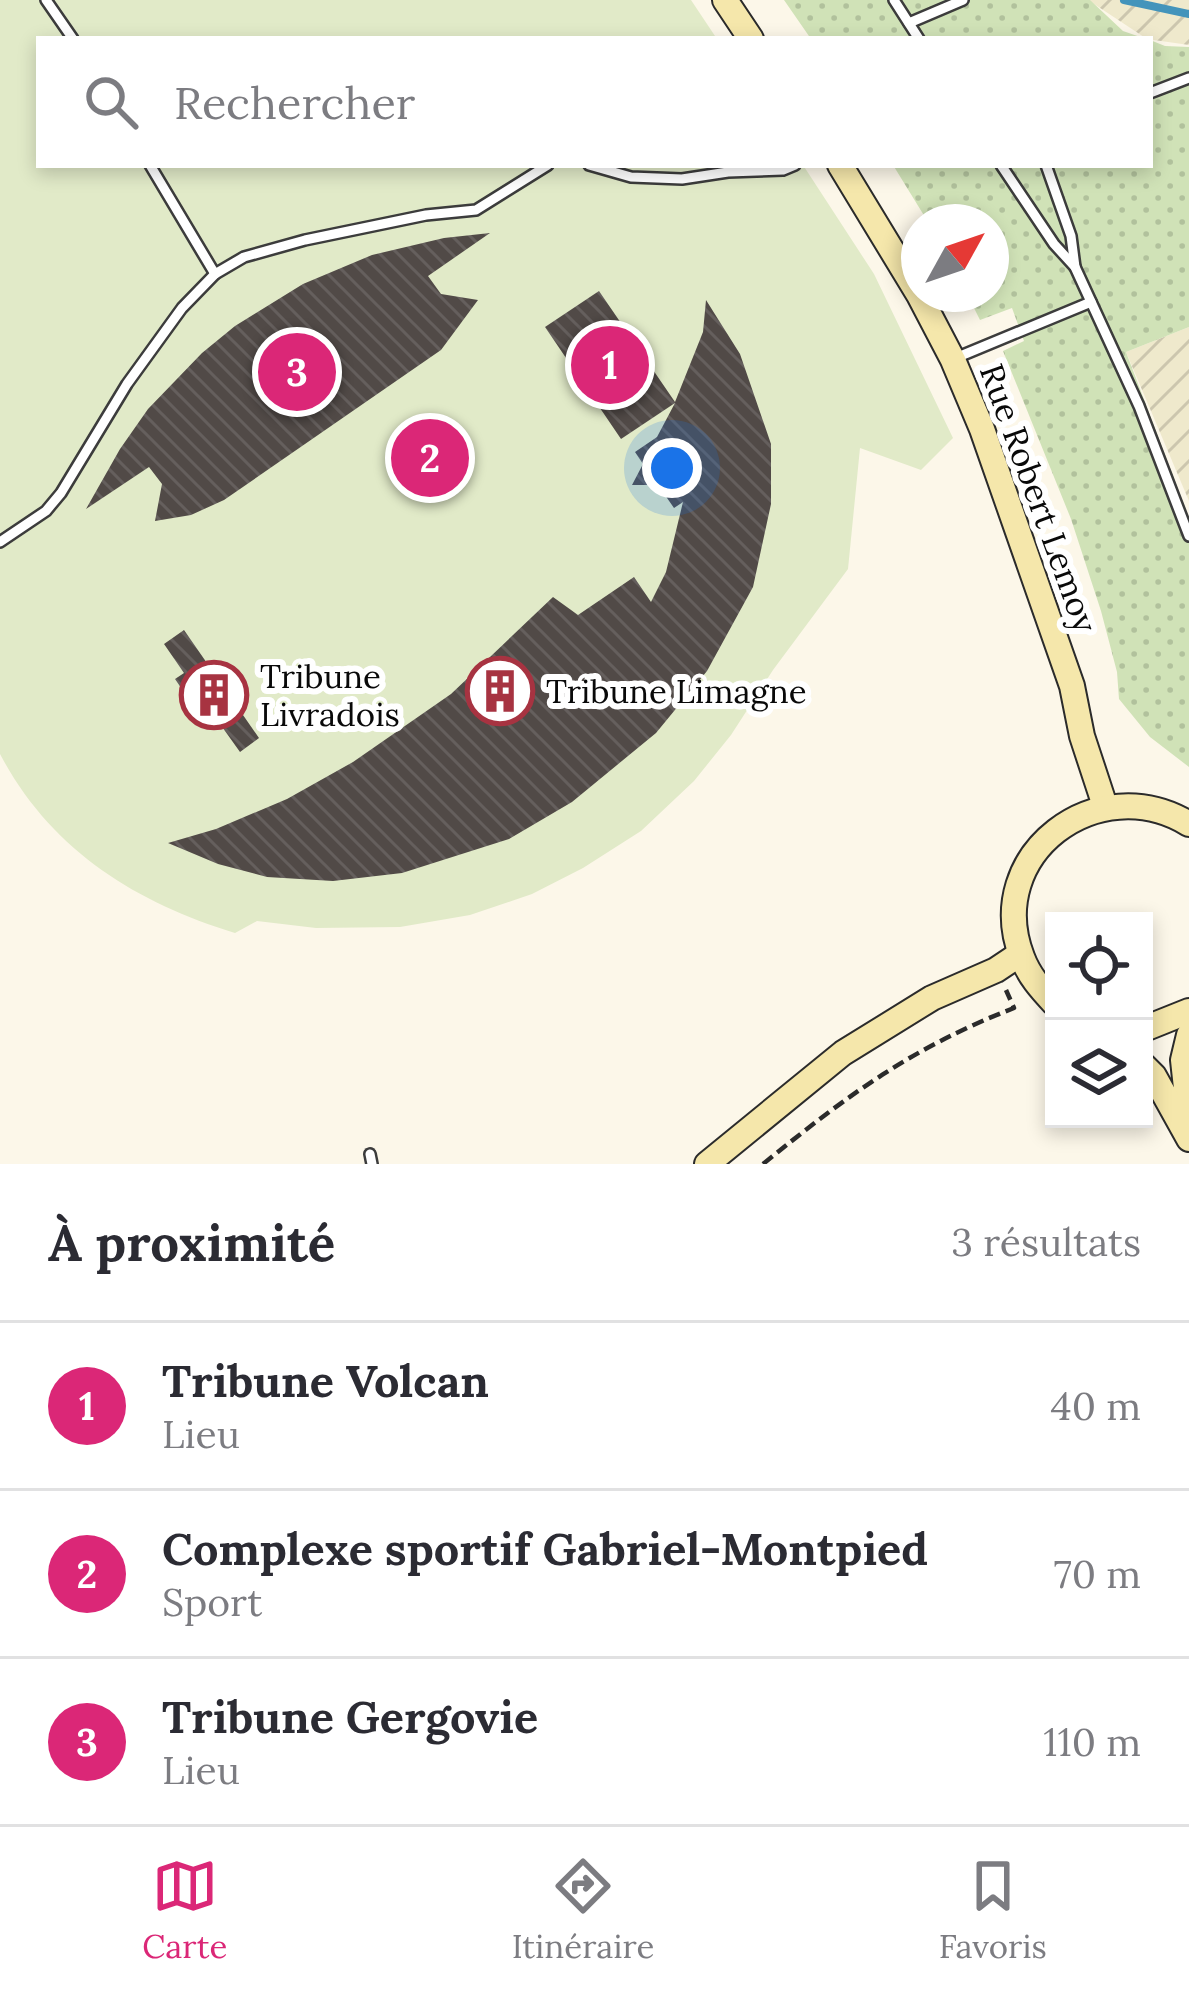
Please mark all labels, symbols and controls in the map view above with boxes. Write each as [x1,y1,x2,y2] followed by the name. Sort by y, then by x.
[36,36,1153,168] search box
[78,69,144,135] icon: search
[174,74,415,131] text: Rechercher
[901,204,1009,312] north arrow
[571,320,649,410] pin: 1
[258,327,336,417] pin: 3
[971,358,1107,639] street label: Rue Robert Lemoy
[391,413,469,503] pin: 2
[642,438,702,498] your location
[260,655,400,735] place label: Tribune Livradois
[465,656,535,726] building icon: Tribune Limagne
[179,660,249,730] building icon: Tribune Livradois
[546,670,807,712] place label: Tribune Limagne
[1045,912,1153,1128] map controls
[1045,912,1153,1020] button: locate
[1045,1020,1153,1128] button: layers
[48,1210,335,1275] text: À proximité
[951,1217,1141,1267] text: 3 résultats
[162,1352,489,1409] text: Tribune Volcan
[79,1381,95,1431] text: 1
[1051,1381,1141,1431] text: 40 m
[162,1409,240,1459] text: Lieu
[162,1520,928,1577] text: Complexe sportif Gabriel-Montpied
[77,1549,97,1599] text: 2
[1054,1549,1141,1599] text: 70 m
[162,1577,262,1627] text: Sport
[162,1688,538,1745] text: Tribune Gergovie
[76,1717,98,1767] text: 3
[1043,1717,1141,1767] text: 110 m
[162,1745,240,1795] text: Lieu
[142,1853,227,1967] tab: Carte
[512,1853,654,1967] tab: Itinéraire
[939,1853,1047,1967] tab: Favoris

